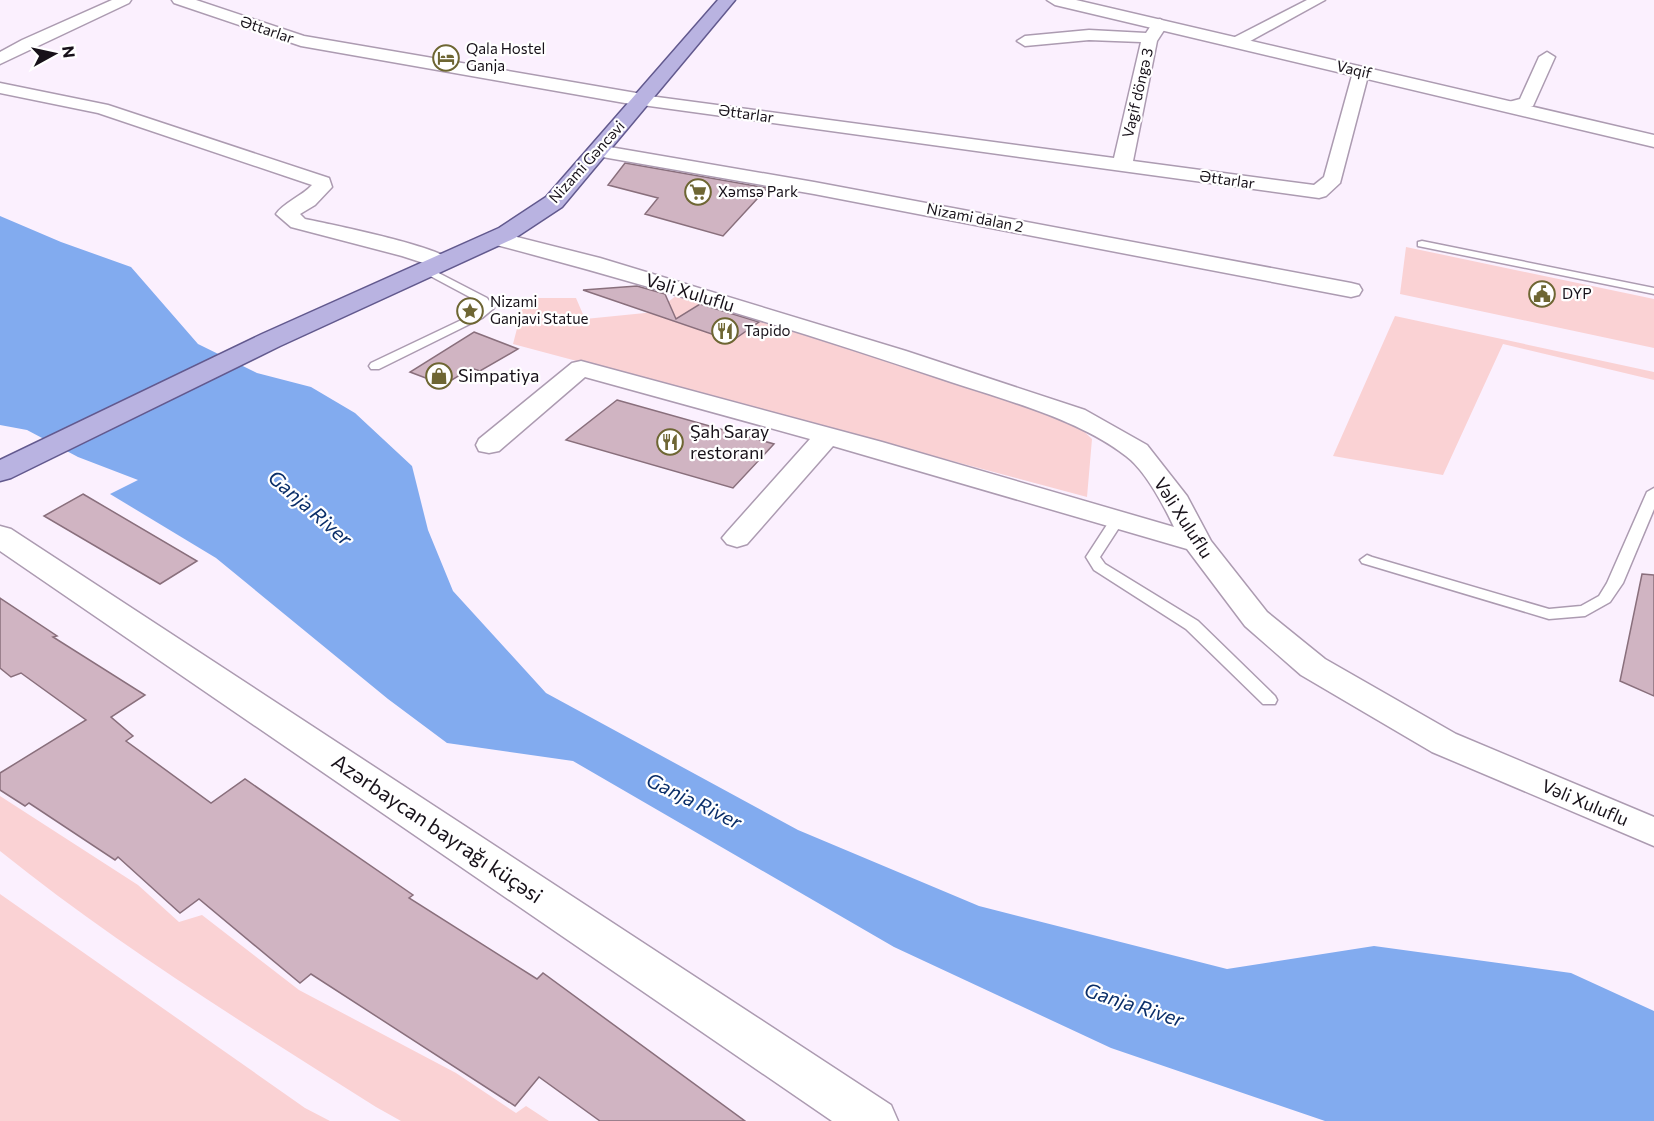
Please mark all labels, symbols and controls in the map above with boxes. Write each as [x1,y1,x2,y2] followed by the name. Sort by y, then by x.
[238,11,297,47] street label: Əttarlar
[24,24,84,84] north arrow
[466,39,545,74] place label: Qala Hostel Ganja
[431,43,461,73] hotel icon: Qala Hostel Ganja
[59,45,80,59] text: N
[1118,46,1156,139] street label: Vagif döngə 3
[1335,56,1374,82] street label: Vaqif
[717,100,775,126] street label: Əttarlar
[545,117,628,206] street label: Nizami Gəncəvi
[1198,166,1256,192] street label: Əttarlar
[683,177,713,207] supermarket icon: Xəmsə Park
[718,182,798,200] place label: Xəmsə Park
[925,199,1025,235] street label: Nizami dalan 2
[643,268,737,316] street label: Vəli Xuluflu
[1527,279,1557,309] public building icon: DYP
[1562,284,1592,302] place label: DYP
[490,292,589,327] place label: Nizami Ganjavi Statue
[455,296,485,326] place icon: Nizami Ganjavi Statue
[710,316,740,346] restaurant icon: Tapido
[744,321,791,339] place label: Tapido
[424,361,454,391] shop icon: Simpatiya
[458,364,540,386] place label: Simpatiya
[690,420,769,463] place label: Şah Saray restoranı
[655,427,685,457] restaurant icon: Şah Saray restoranı
[264,464,358,551] water label: Ganja River
[1150,473,1218,562] street label: Vəli Xuluflu
[328,748,548,908] street label: Azərbaycan bayrağı küçəsi
[643,767,747,834] water label: Ganja River
[1539,774,1632,830] street label: Vəli Xuluflu
[1082,977,1188,1032] water label: Ganja River

